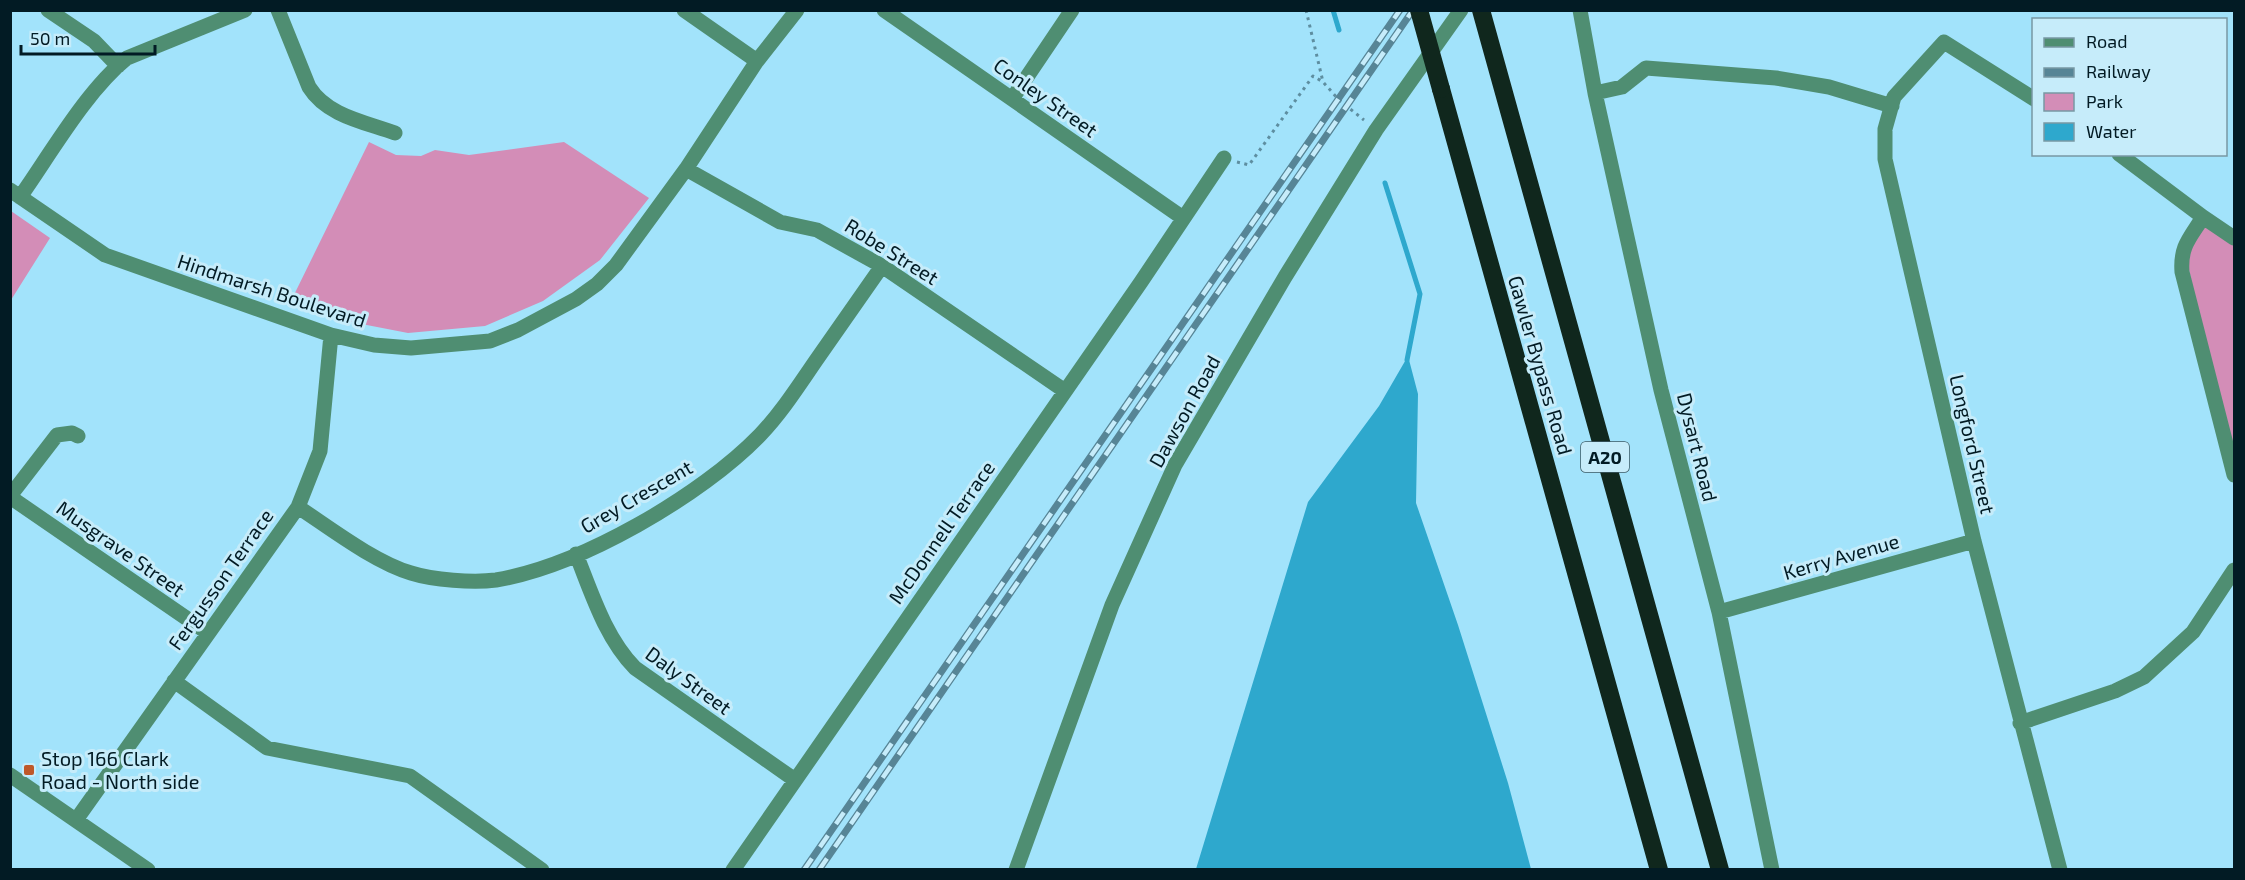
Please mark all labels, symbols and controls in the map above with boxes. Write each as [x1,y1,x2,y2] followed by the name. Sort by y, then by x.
[21,18,154,56] scale bar
[2032,18,2227,156] legend
[30,27,70,49] text: 50 m
[2086,30,2127,52] text: Road
[989,52,1103,142] street label: Conley Street
[2086,60,2151,82] text: Railway
[2086,90,2123,112] text: Park
[2086,120,2136,142] text: Water
[841,213,944,289] street label: Robe Street
[175,248,369,332] street label: Hindmarsh Boulevard
[1504,273,1578,457] street label: Gawler Bypass Road
[1143,351,1225,471] street label: Dawson Road
[1945,372,2001,516] street label: Longford Street
[1673,390,1723,504] street label: Dysart Road
[1581,442,1629,472] road number: A20
[576,454,697,538] street label: Grey Crescent
[883,456,999,608] street label: McDonnell Terrace
[52,495,190,601] street label: Musgrave Street
[162,504,278,654] street label: Fergusson Terrace
[1780,528,1902,584] street label: Kerry Avenue
[642,641,737,719] street label: Daly Street
[41,746,199,793] place label: Stop 166 Clark Road - North side
[22,763,36,777] marker: Stop 166 Clark Road - North side

